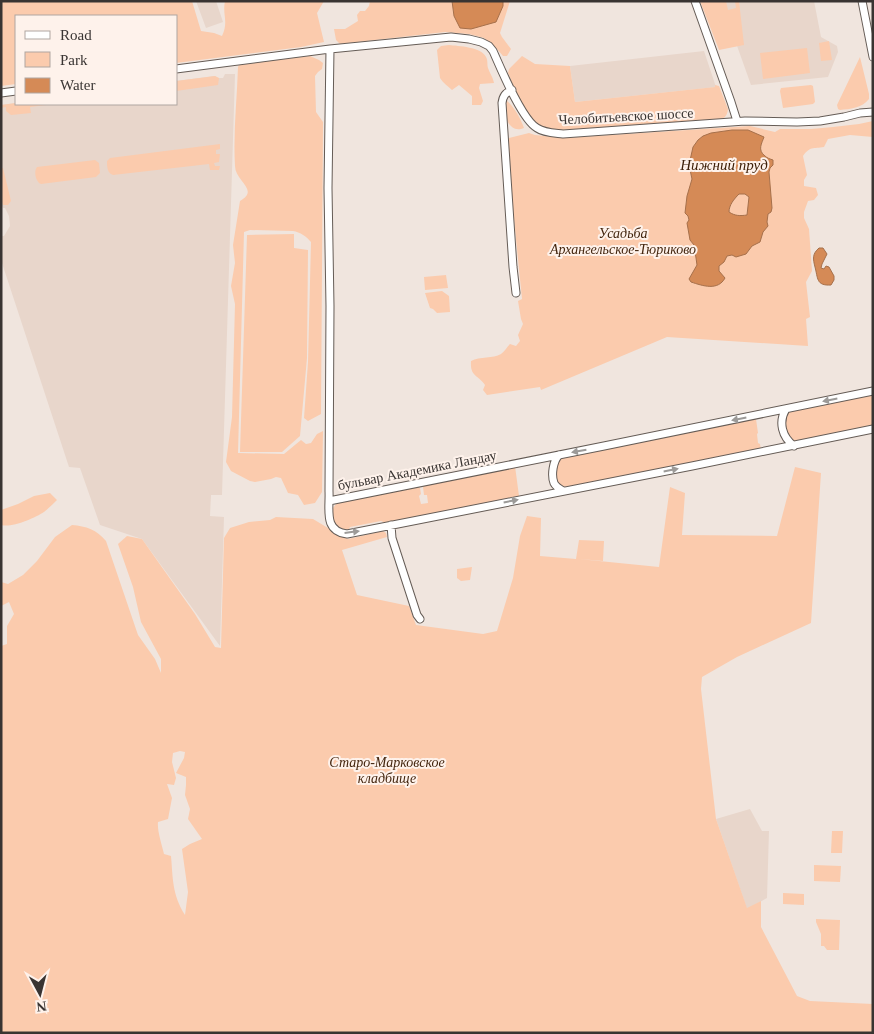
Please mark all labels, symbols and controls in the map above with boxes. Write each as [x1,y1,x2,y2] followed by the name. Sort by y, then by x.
[15,15,178,105] legend
[60,27,92,43] text: Road
[60,52,88,68] text: Park
[60,77,95,93] text: Water
[558,105,694,128] street label: Челобитьевское шоссе
[679,157,768,173] water label: Нижний пруд
[549,226,696,257] park label: Усадьба Архангельское-Тюриково
[822,396,837,404] one-way arrow
[730,415,746,423] one-way arrow
[571,447,587,455] one-way arrow
[337,448,498,493] street label: бульвар Академика Ландау
[663,466,679,474] one-way arrow
[504,497,520,505] one-way arrow
[344,528,360,536] one-way arrow
[329,755,445,786] park label: Старо-Марковское кладбище
[15,969,65,1019] north arrow
[36,998,47,1014] text: N

